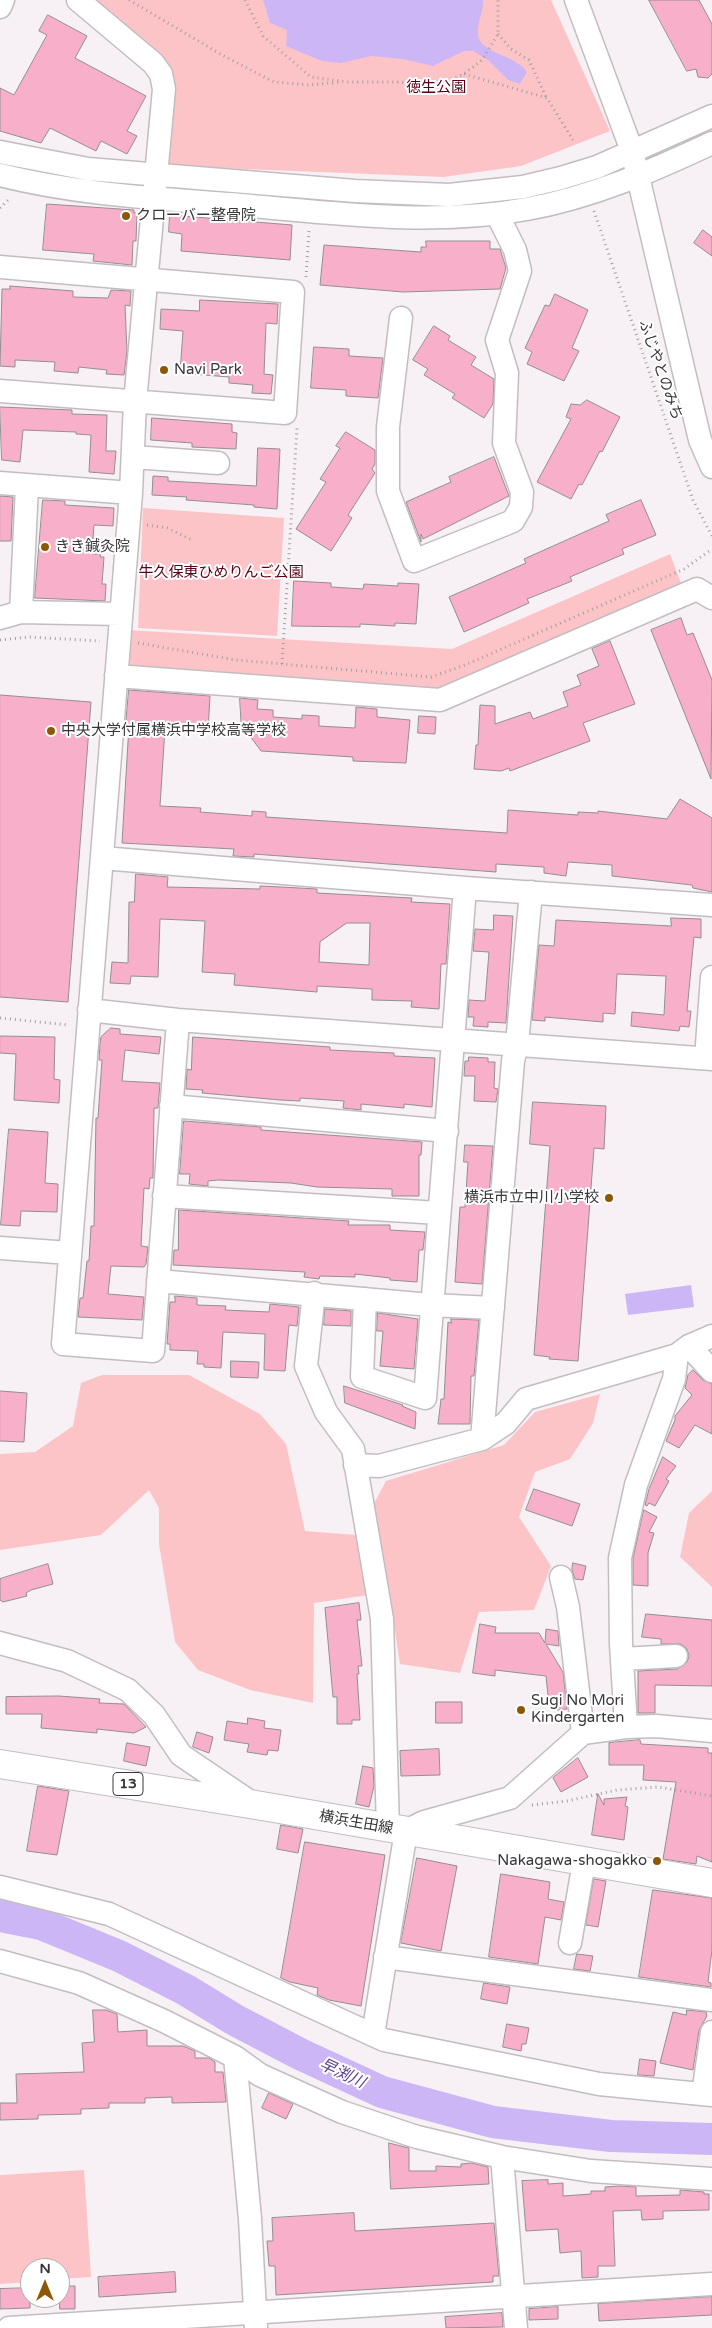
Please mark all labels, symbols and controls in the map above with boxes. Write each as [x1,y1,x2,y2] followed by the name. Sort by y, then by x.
[406,79,466,97] park label: 徳生公園
[136,207,256,225] place label: クローバー整骨院
[120,210,132,222] marker: クローバー整骨院
[634,317,686,423] street label: ふじやとのみち
[174,361,242,379] place label: Navi Park
[158,364,170,376] marker: Navi Park
[55,538,130,556] place label: きき鍼灸院
[39,541,51,553] marker: きき鍼灸院
[139,564,303,582] park label: 牛久保東ひめりんご公園
[61,722,286,740] place label: 中央大学付属横浜中学校高等学校
[45,725,57,737] marker: 中央大学付属横浜中学校高等学校
[464,1189,599,1207] place label: 横浜市立中川小学校
[603,1192,615,1204] marker: 横浜市立中川小学校
[531,1692,624,1727] place label: Sugi No Mori Kindergarten
[515,1704,527,1716] marker: Sugi No Mori Kindergarten
[113,1772,143,1796] road number: 13
[318,1808,394,1838] street label: 横浜生田線
[497,1852,647,1870] place label: Nakagawa-shogakko
[651,1855,663,1867] marker: Nakagawa-shogakko
[316,2055,368,2093] water label: 早渕川
[20,2258,70,2308] north arrow
[39,2260,51,2277] text: N

